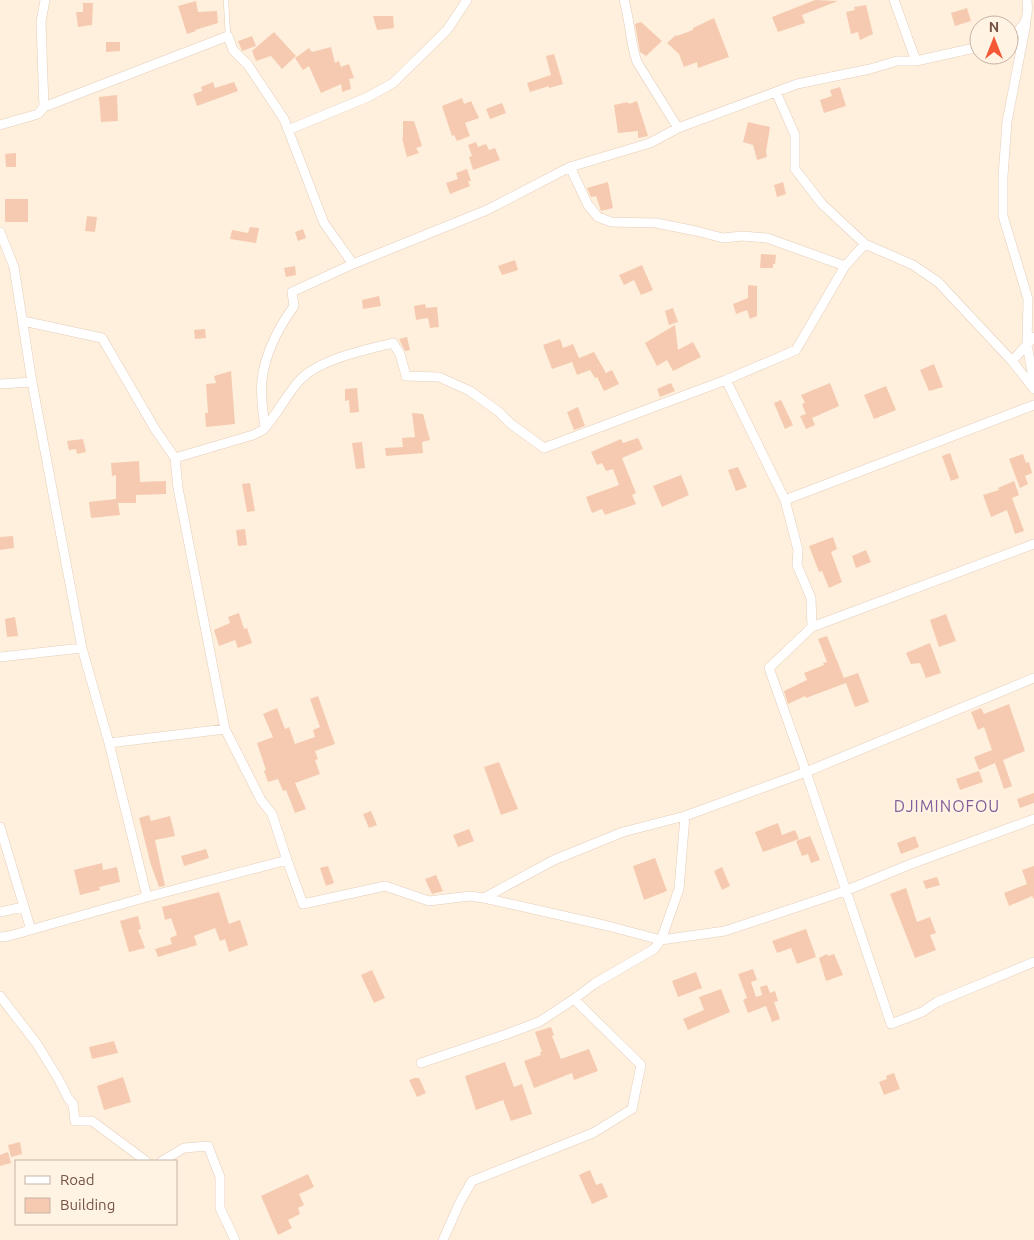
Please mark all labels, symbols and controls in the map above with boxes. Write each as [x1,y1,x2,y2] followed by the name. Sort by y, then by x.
[969,15,1019,65] north arrow
[989,19,999,35] text: N
[894,797,1000,815] district label: DJIMINOFOU
[15,1160,178,1225] legend
[60,1171,95,1188] text: Road
[60,1196,115,1213] text: Building

